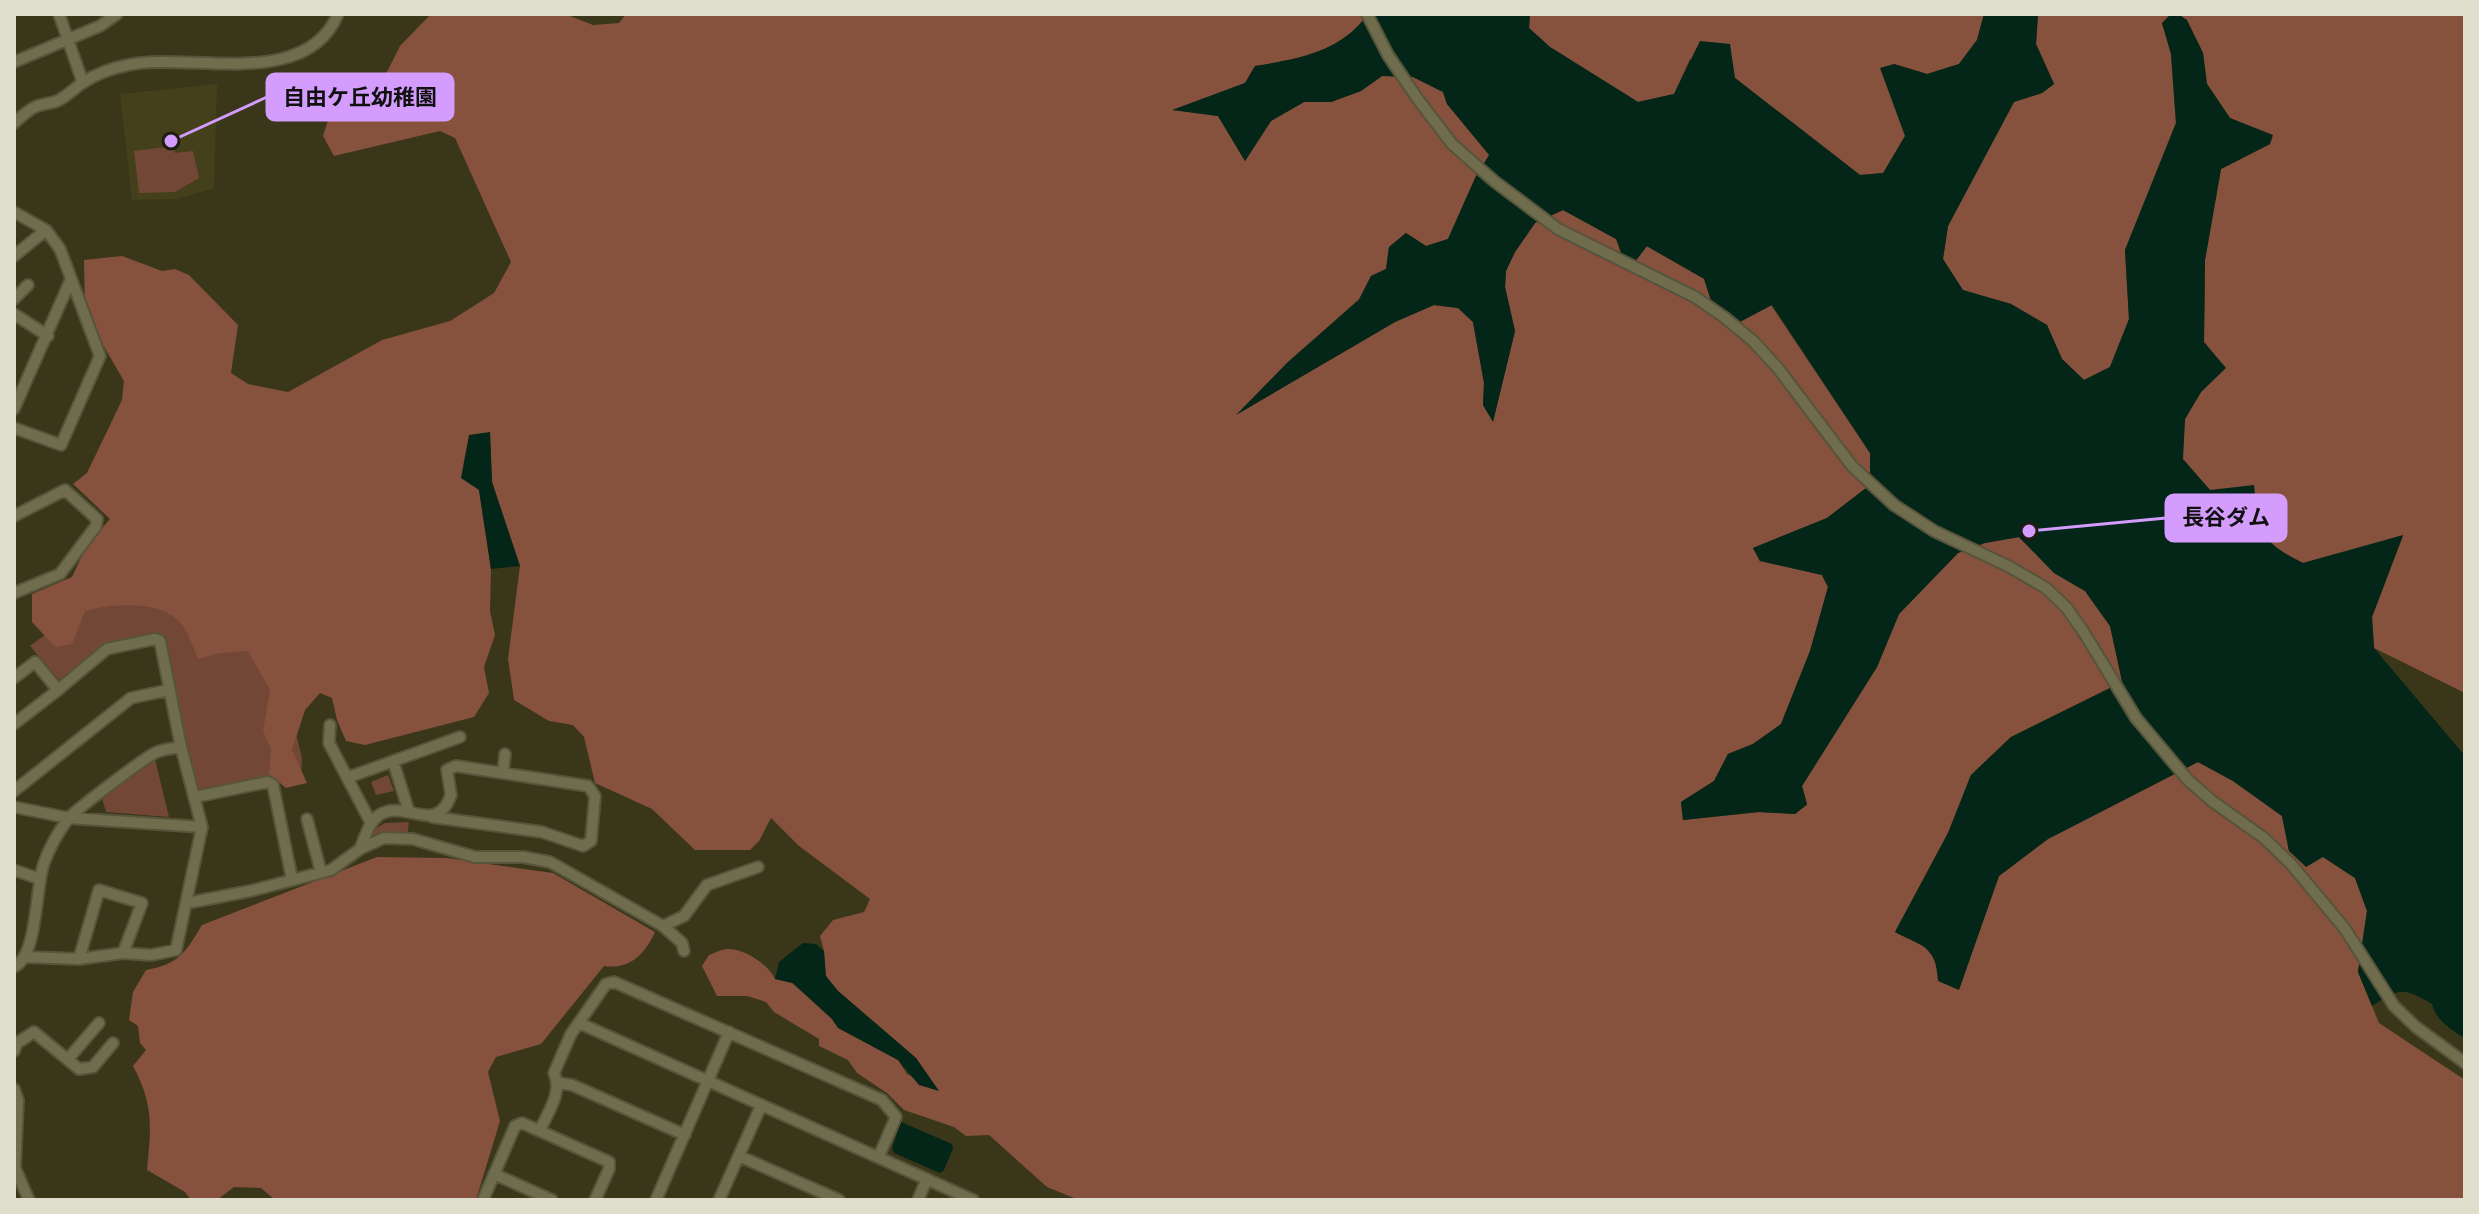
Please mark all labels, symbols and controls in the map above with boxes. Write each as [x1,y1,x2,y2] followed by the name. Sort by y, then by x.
[267,74,453,120] callout: 自由ケ丘幼稚園
[283,83,437,110] text: 自由ケ丘幼稚園
[2166,495,2286,541] callout: 長谷ダム
[2182,503,2270,530] text: 長谷ダム

